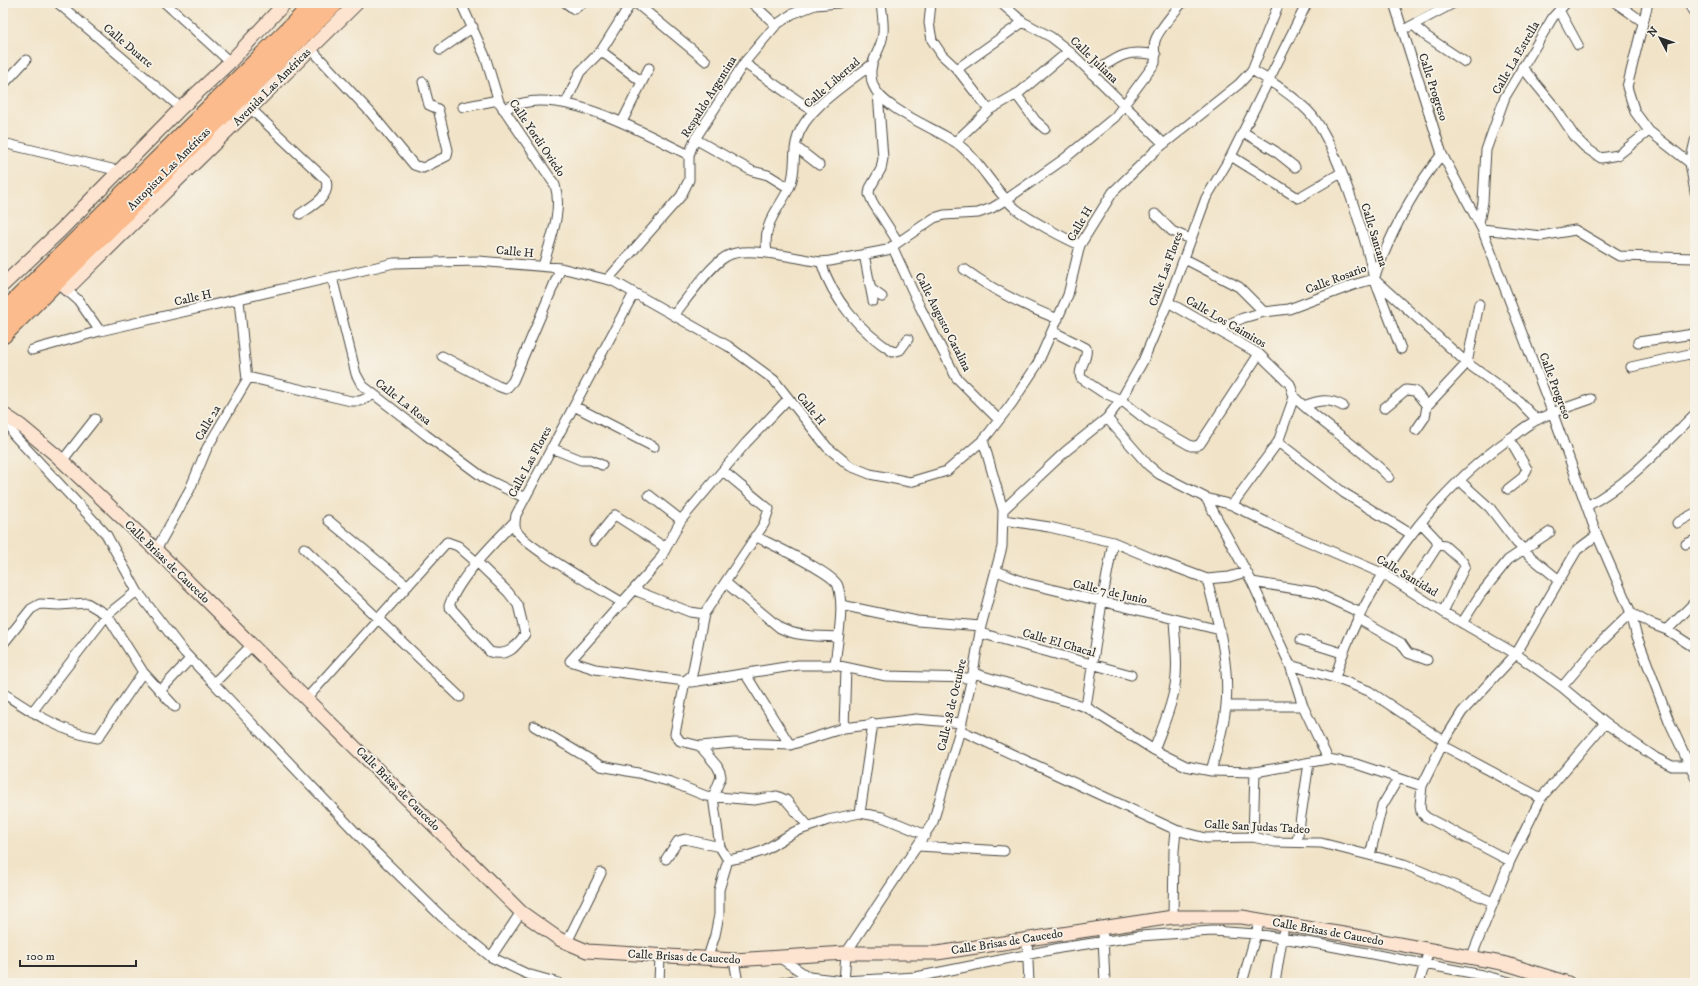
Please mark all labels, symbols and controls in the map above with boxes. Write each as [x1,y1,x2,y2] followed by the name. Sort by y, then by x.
[1489,18,1543,97] street label: Calle La Estrella
[1640,18,1680,58] north arrow
[100,21,156,71] street label: Calle Duarte
[1645,24,1661,40] text: N
[1067,33,1122,87] street label: Calle Juliana
[230,45,314,129] street label: Avenida Las Américas
[1415,51,1451,123] street label: Calle Progreso
[678,53,741,141] street label: Respaldo Argentina
[801,55,863,111] street label: Calle Libertad
[506,96,569,180] street label: Calle Yordi Oviedo
[124,124,214,214] street label: Autopista Las Américas
[1357,201,1391,269] street label: Calle Santana
[1064,204,1096,244] street label: Calle H
[1146,230,1186,308] street label: Calle Las Flores
[495,243,535,261] street label: Calle H
[1303,260,1369,297] street label: Calle Rosario
[912,270,975,375] street label: Calle Augusto Catalina
[173,286,213,310] street label: Calle H
[1183,293,1269,351] street label: Calle Los Caimitos
[1535,351,1575,422] street label: Calle Progreso
[372,375,435,429] street label: Calle La Rosa
[793,390,829,428] street label: Calle H
[192,402,225,444] street label: Calle 2a
[505,424,555,500] street label: Calle Las Flores
[121,517,213,607] street label: Calle Brisas de Caucedo
[1373,552,1441,600] street label: Calle Santidad
[1071,576,1149,608] street label: Calle 7 de Junio
[1021,625,1098,661] street label: Calle El Chacal
[934,657,970,753] street label: Calle 28 de Octubre
[353,744,443,834] street label: Calle Brisas de Caucedo
[1204,817,1310,837] street label: Calle San Judas Tadeo
[1271,915,1385,949] street label: Calle Brisas de Caucedo
[950,926,1064,958] street label: Calle Brisas de Caucedo
[20,942,136,968] scale bar
[627,947,741,967] street label: Calle Brisas de Caucedo
[26,949,55,964] text: 100 m

